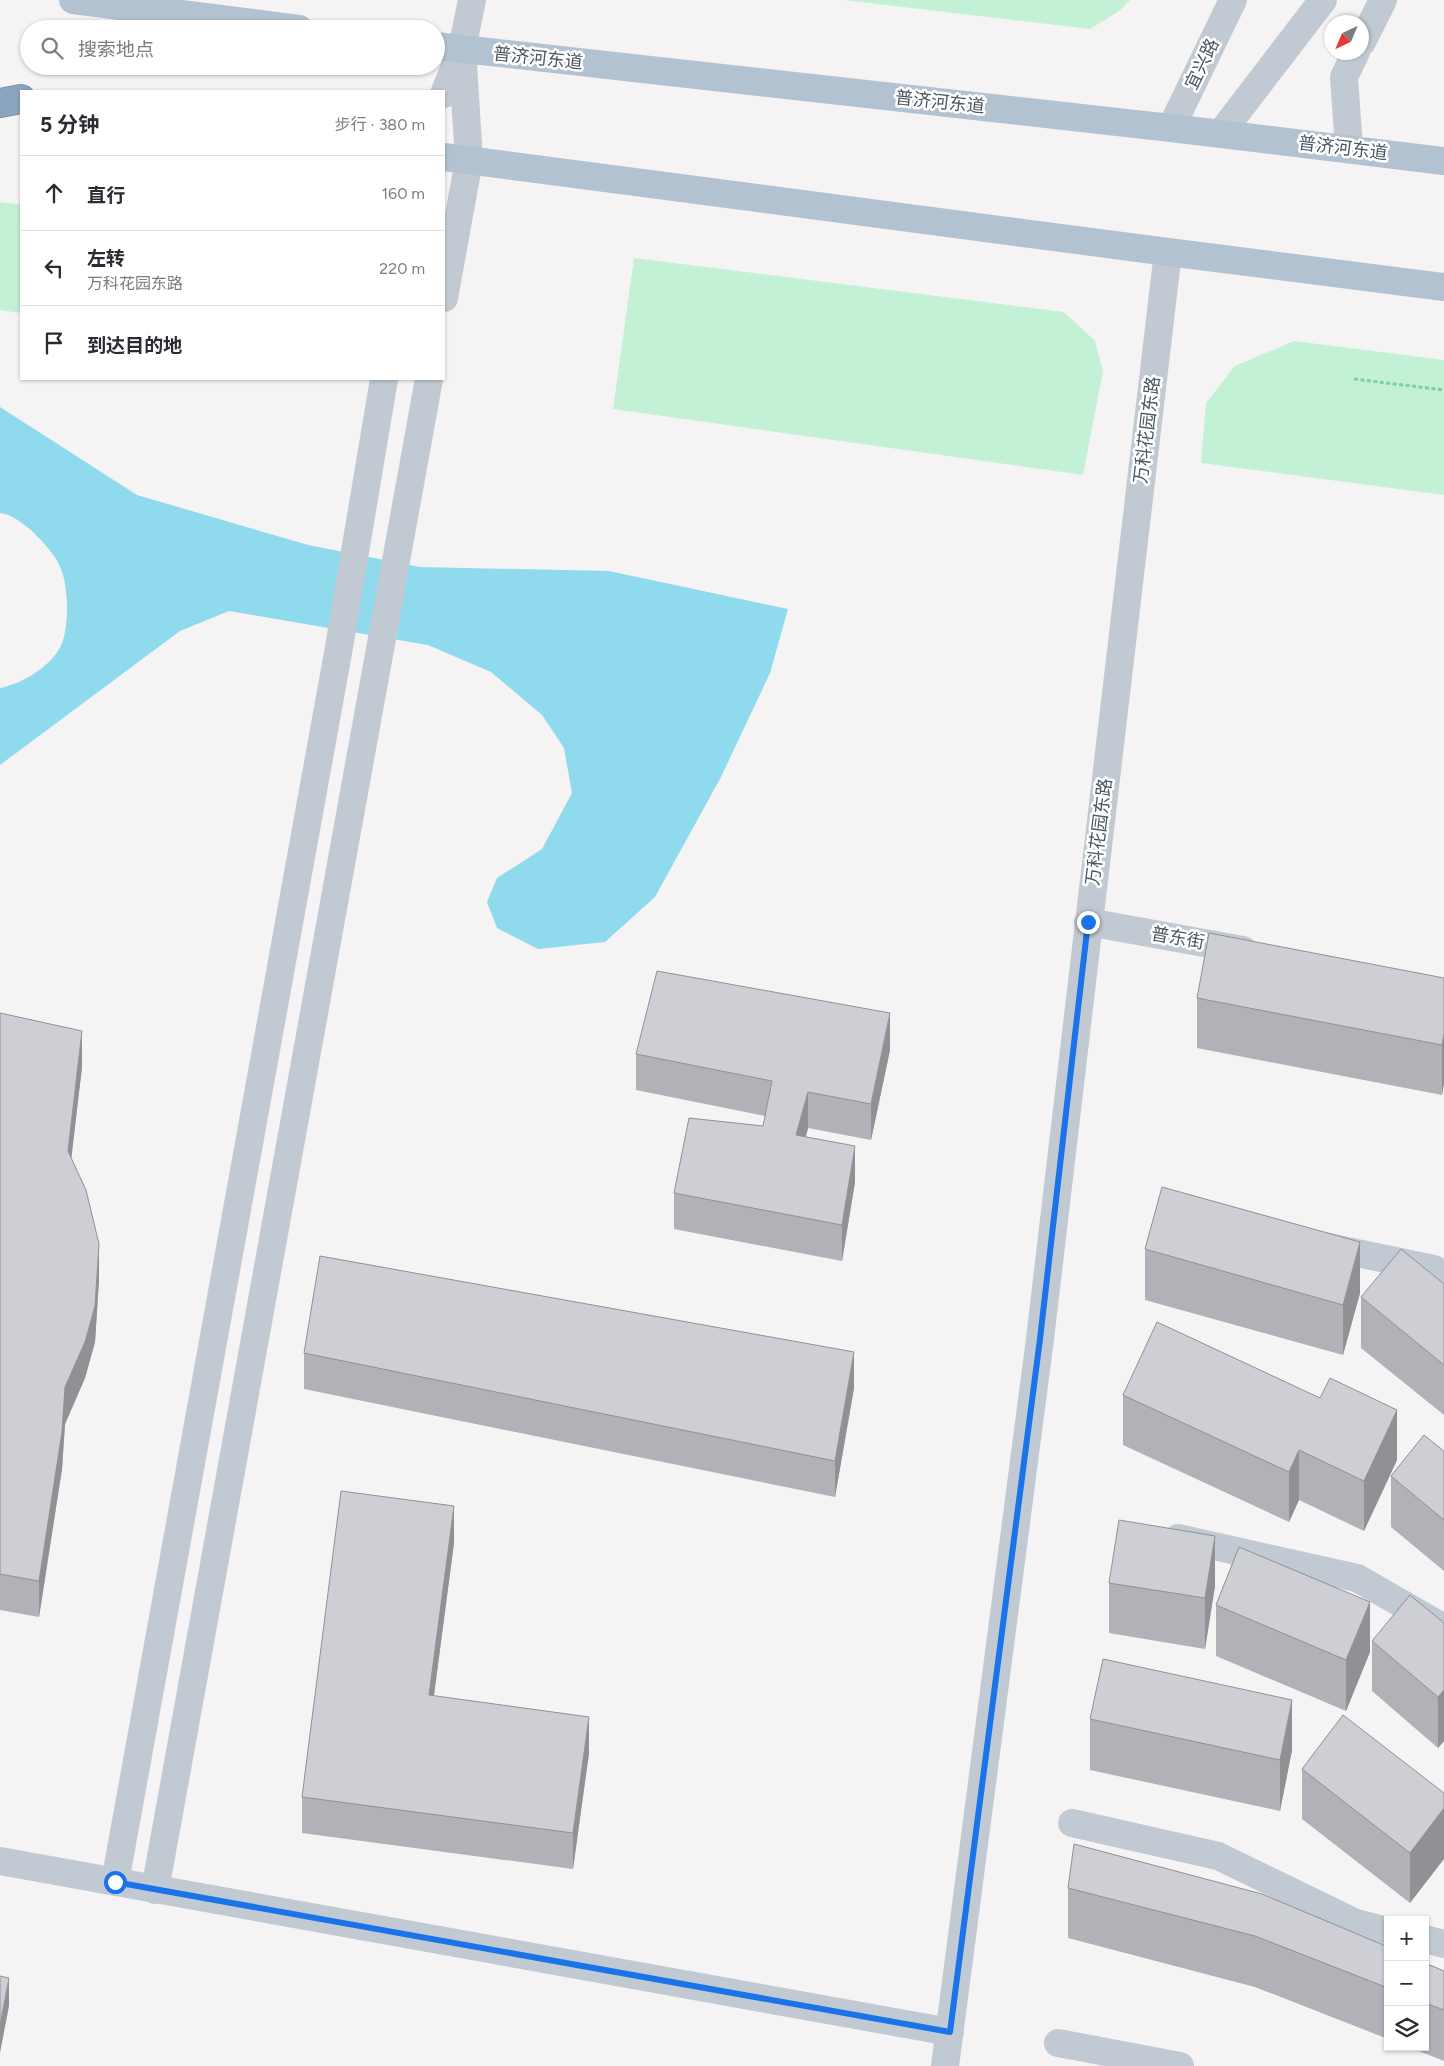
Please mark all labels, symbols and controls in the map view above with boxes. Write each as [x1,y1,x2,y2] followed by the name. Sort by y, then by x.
[1324,15,1369,60] north arrow
[20,20,445,75] search box
[38,34,66,62] icon: search
[1180,35,1224,93] street label: 宜兴路
[78,38,154,61] text: 搜索地点
[492,42,584,74] street label: 普济河东道
[894,86,986,118] street label: 普济河东道
[40,112,99,137] text: 5 分钟
[335,115,425,134] text: 步行 · 380 m
[1297,132,1389,164] street label: 普济河东道
[40,179,68,207] icon: ahead
[87,184,125,207] text: 直行
[382,184,425,203] text: 160 m
[87,247,125,270] text: 左转
[40,254,68,282] icon: left
[379,259,425,278] text: 220 m
[87,274,183,293] text: 万科花园东路
[40,329,68,357] icon: arrive
[87,334,182,357] text: 到达目的地
[1130,375,1164,485] street label: 万科花园东路
[1082,777,1116,887] street label: 万科花园东路
[1077,911,1100,934] route end
[1150,922,1206,954] street label: 普东街
[104,1871,127,1894] route start
[1384,1916,1429,2051] map controls
[1384,1916,1429,1961] button: +
[1384,1961,1429,2006] button: −
[1384,2006,1429,2051] button: layers

